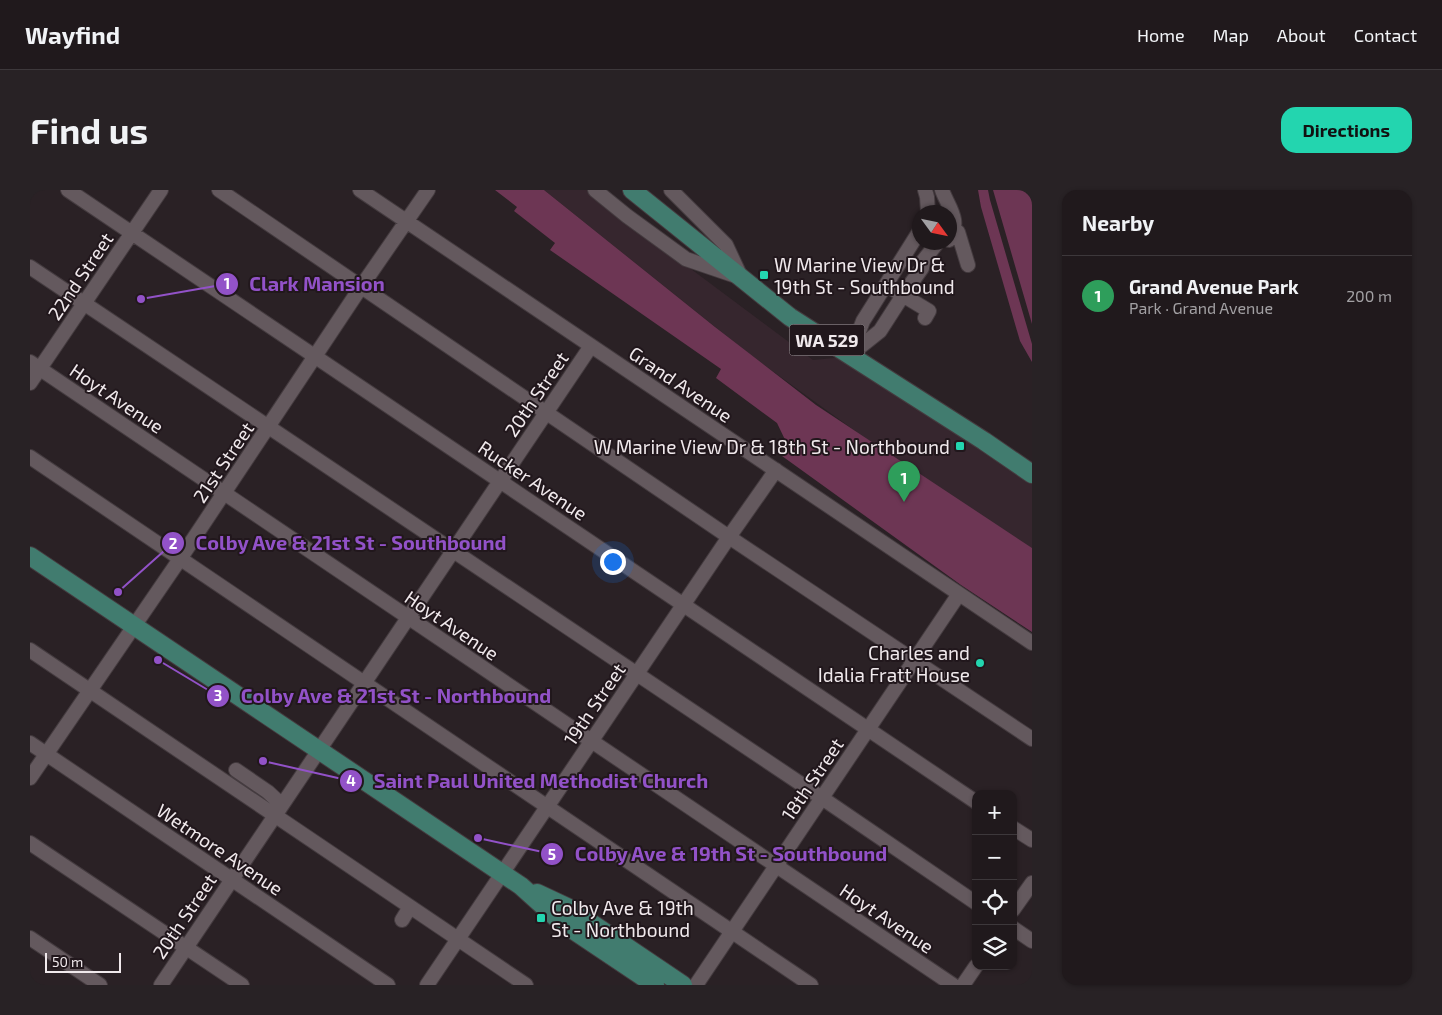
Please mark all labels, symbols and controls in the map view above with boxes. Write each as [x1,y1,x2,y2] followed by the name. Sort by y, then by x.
[25,20,120,49] text: Wayfind
[1137,24,1185,46] text: Home
[1213,24,1249,46] text: Map
[1277,24,1326,46] text: About
[1354,24,1417,46] text: Contact
[1281,107,1412,153] button: Directions
[30,109,148,151] text: Find us
[912,205,957,250] north arrow
[1082,210,1154,235] text: Nearby
[42,228,118,324] street label: 22nd Street
[774,253,955,298] place label: W Marine View Dr & 19th St - Southbound
[215,266,395,301] callout: Clark Mansion
[758,269,770,281] marker: W Marine View Dr & 19th St - Southbound
[249,271,385,295] text: Clark Mansion
[224,274,230,292] text: 1
[1129,275,1299,298] text: Grand Avenue Park
[1095,286,1101,305] text: 1
[1346,286,1392,305] text: 200 m
[1129,298,1273,317] text: Park · Grand Avenue
[790,324,864,356] road number: WA 529
[625,341,737,427] street label: Grand Avenue
[499,347,573,441] street label: 20th Street
[66,358,168,438] street label: Hoyt Avenue
[188,417,258,507] street label: 21st Street
[474,435,592,525] street label: Rucker Avenue
[594,435,950,458] place label: W Marine View Dr & 18th St - Northbound
[954,440,966,452] marker: W Marine View Dr & 18th St - Northbound
[888,461,920,502] pin: 1
[160,526,517,561] callout: Colby Ave & 21st St - Southbound
[196,530,506,555] text: Colby Ave & 21st St - Southbound
[169,534,178,552] text: 2
[600,549,626,575] your location
[401,585,503,665] street label: Hoyt Avenue
[818,641,970,686] place label: Charles and Idalia Fratt House
[974,657,986,669] marker: Charles and Idalia Fratt House
[558,659,630,749] street label: 19th Street
[205,678,562,713] callout: Colby Ave & 21st St - Northbound
[241,683,551,708] text: Colby Ave & 21st St - Northbound
[214,686,222,704] text: 3
[776,733,848,825] street label: 18th Street
[339,763,719,798] callout: Saint Paul United Methodist Church
[374,768,708,792] text: Saint Paul United Methodist Church
[346,771,356,789] text: 4
[972,790,1017,970] map controls
[972,790,1017,835] button: +
[152,798,288,900] street label: Wetmore Avenue
[972,835,1017,880] button: −
[539,837,897,872] callout: Colby Ave & 19th St - Southbound
[575,841,887,866] text: Colby Ave & 19th St - Southbound
[548,845,556,863] text: 5
[147,869,221,963] street label: 20th Street
[836,878,938,958] street label: Hoyt Avenue
[972,880,1017,925] button: locate
[551,896,694,941] place label: Colby Ave & 19th St - Northbound
[535,912,547,924] marker: Colby Ave & 19th St - Northbound
[972,925,1017,970] button: layers
[45,950,121,973] scale bar
[52,953,83,970] text: 50 m

